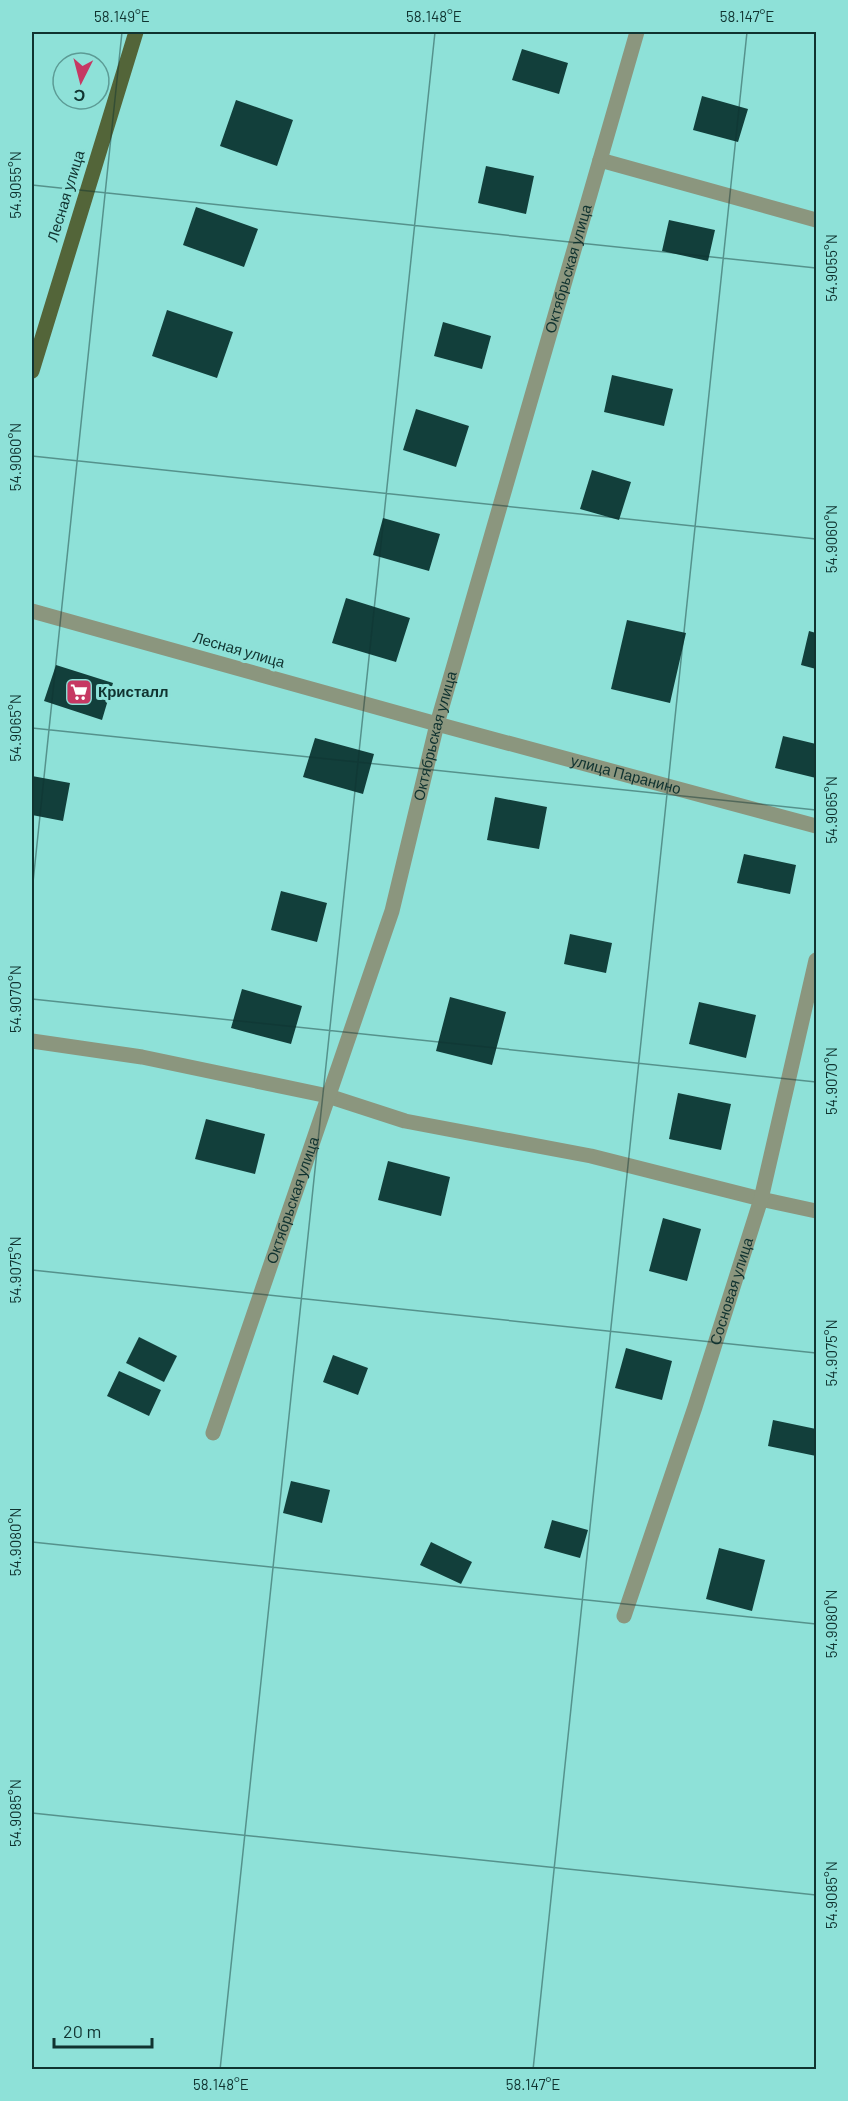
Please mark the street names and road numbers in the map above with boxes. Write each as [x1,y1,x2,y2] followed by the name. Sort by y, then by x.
[43,147,88,244] street label: Лесная улица
[540,201,595,335] street label: Октябрьская улица
[191,627,288,671] street label: Лесная улица
[409,668,460,803] street label: Октябрьская улица
[569,750,683,797] street label: улица Паранино
[262,1133,322,1266] street label: Октябрьская улица
[705,1234,756,1347] street label: Сосновая улица

